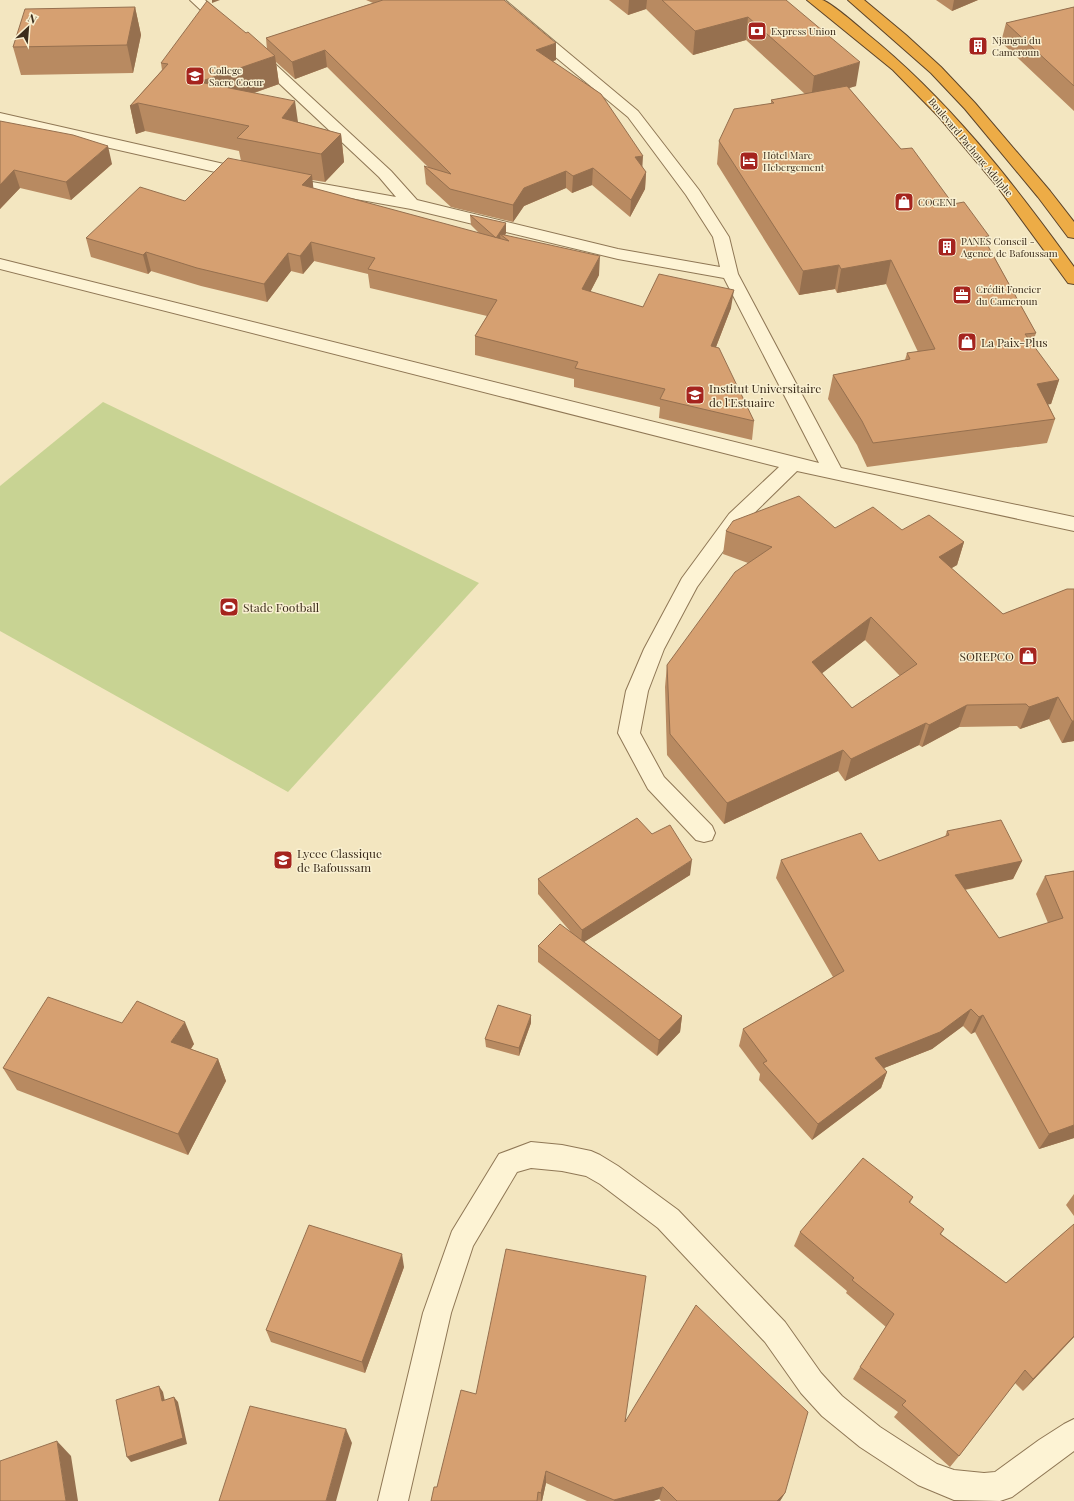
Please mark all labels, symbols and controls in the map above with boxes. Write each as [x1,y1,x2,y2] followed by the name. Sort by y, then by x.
[8,8,48,48] north arrow
[26,10,40,27] text: N
[746,20,768,42] bank icon: Express Union
[771,24,836,38] place label: Express Union
[992,33,1041,59] place label: Njangui du Cameroun
[967,35,989,57] building icon: Njangui du Cameroun
[209,63,264,89] place label: College Sacre Coeur
[184,65,206,87] school or university icon: College Sacre Coeur
[925,95,1017,199] street label: Boulevard Pachong Adolphe
[763,148,825,174] place label: Hôtel Mare Hebergement
[738,150,760,172] hotel icon: Hôtel Mare Hebergement
[893,191,915,213] shop icon: COGENI
[918,195,956,209] place label: COGENI
[960,234,1058,260] place label: PANES Conseil - Agence de Bafoussam
[936,236,958,258] building icon: PANES Conseil - Agence de Bafoussam
[976,282,1042,308] place label: Crédit Foncier du Cameroun
[951,284,973,306] office icon: Crédit Foncier du Cameroun
[956,331,978,353] shop icon: La Paix-Plus
[981,334,1048,350] place label: La Paix-Plus
[709,380,821,410] place label: Institut Universitaire de l'Estuaire
[684,384,706,406] school or university icon: Institut Universitaire de l'Estuaire
[218,596,240,618] sports icon: Stade Football
[243,599,320,615] place label: Stade Football
[1017,645,1039,667] shop icon: SOREPCO
[959,648,1014,664] place label: SOREPCO
[297,845,382,875] place label: Lycee Classique de Bafoussam
[272,849,294,871] school or university icon: Lycee Classique de Bafoussam

